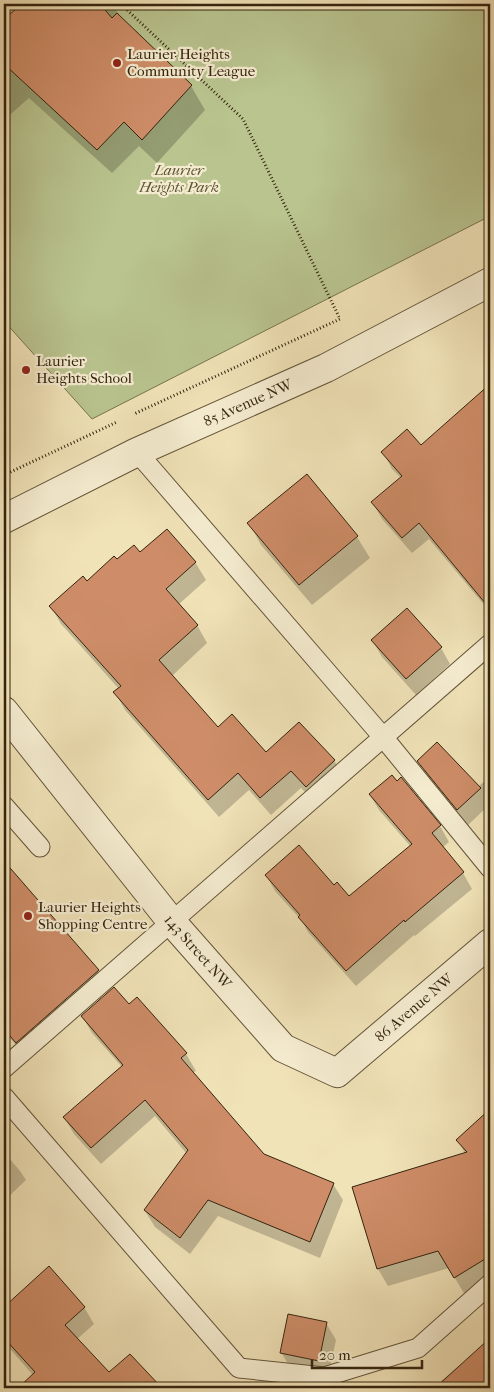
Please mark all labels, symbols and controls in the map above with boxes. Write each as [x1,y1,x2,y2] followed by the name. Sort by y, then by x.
[127,45,256,80] place label: Laurier Heights Community League
[111,57,123,69] marker: Laurier Heights Community League
[138,161,219,196] park label: Laurier Heights Park
[36,352,132,387] place label: Laurier Heights School
[20,364,32,376] marker: Laurier Heights School
[201,375,296,430] street label: 85 Avenue NW
[38,898,148,933] place label: Laurier Heights Shopping Centre
[22,910,34,922] marker: Laurier Heights Shopping Centre
[160,911,236,993] street label: 143 Street NW
[371,969,457,1046] street label: 86 Avenue NW
[312,1337,422,1369] scale bar
[319,1346,351,1364] text: 20 m

